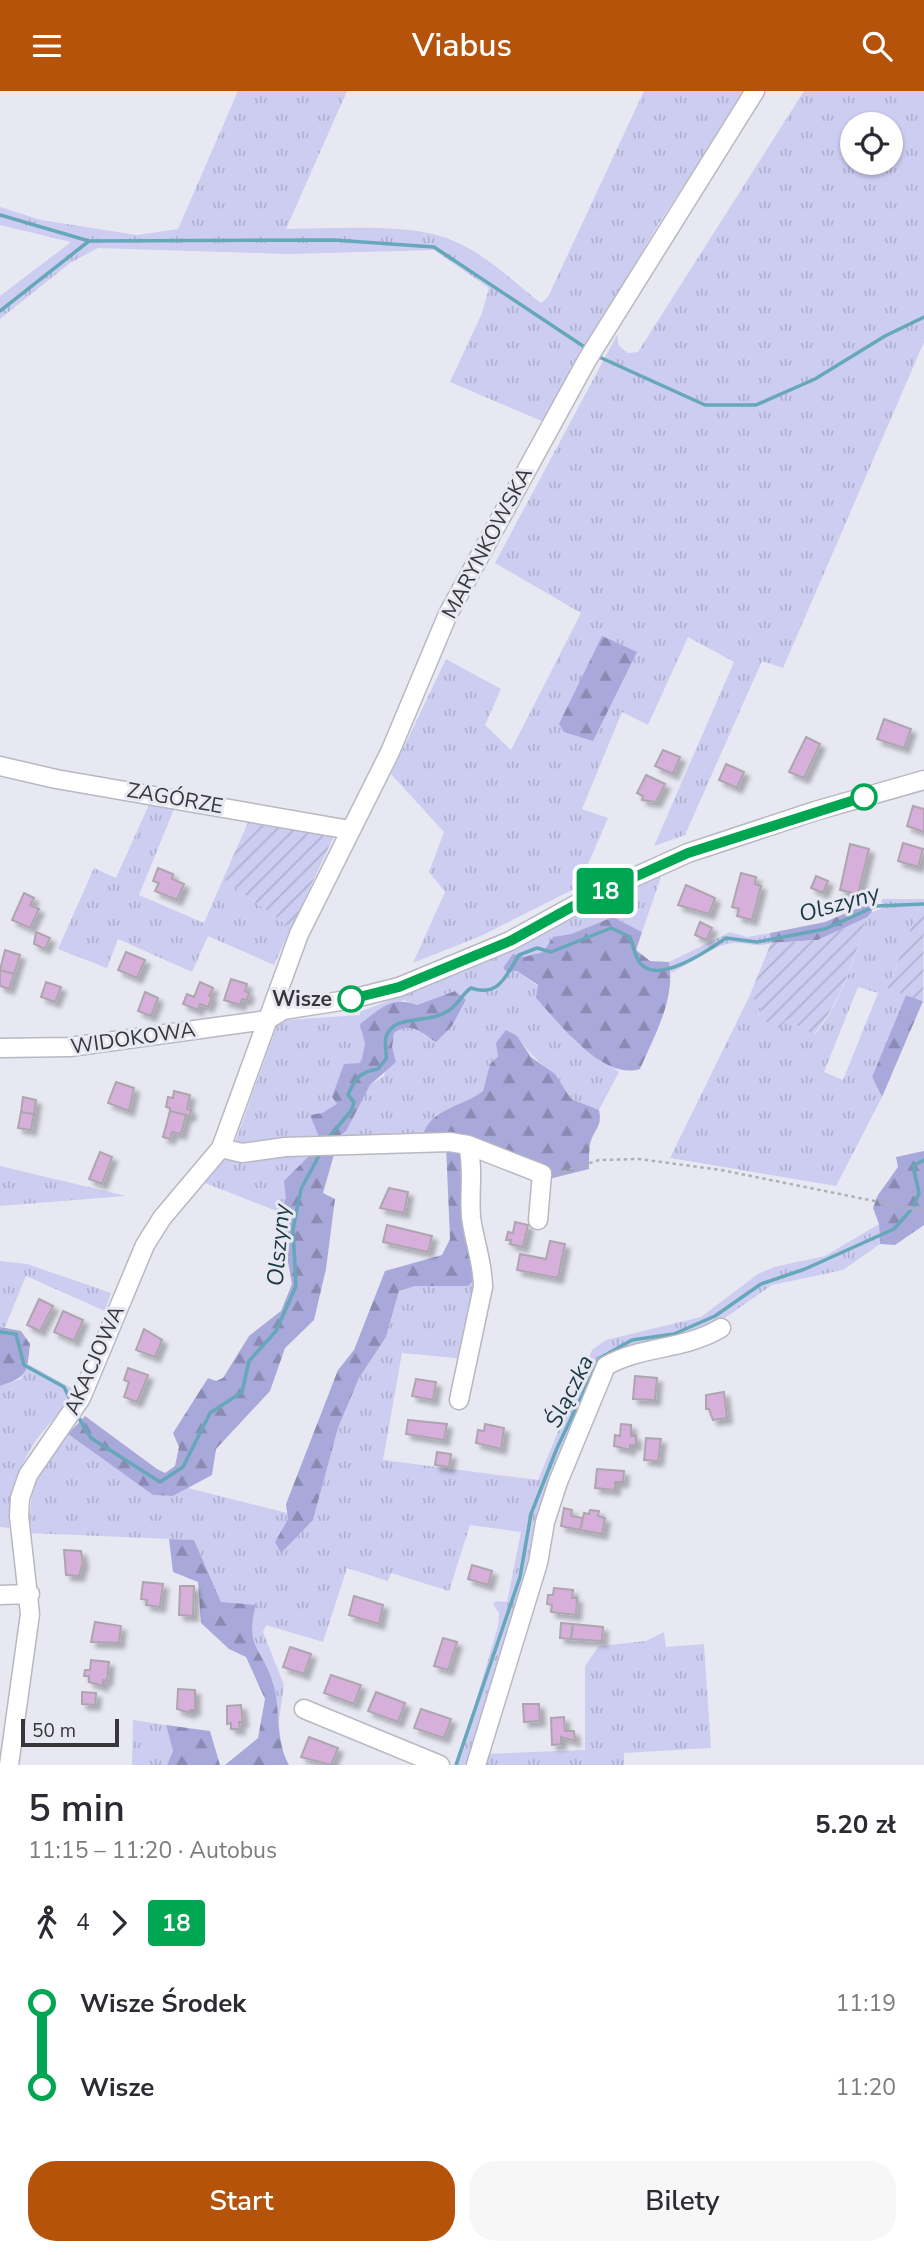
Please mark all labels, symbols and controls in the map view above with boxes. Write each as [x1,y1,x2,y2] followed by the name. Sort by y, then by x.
[412,24,512,67] text: Viabus
[28,27,66,65] icon: menu
[858,27,896,65] icon: search
[840,112,903,175] map controls
[840,112,903,175] button: locate
[435,462,539,624] street label: MARYNKOWSKA
[125,776,225,820] street label: ZAGÓRZE
[851,784,877,810] unlabelled marker
[574,868,636,914] line badge: 18
[591,875,619,907] text: 18
[795,877,884,930] water label: Olszyny
[272,985,332,1013] place label: Wisze
[338,986,364,1012] marker: Wisze
[69,1015,197,1061] street label: WIDOKOWA
[259,1201,298,1287] water label: Olszyny
[57,1301,131,1419] street label: AKACJOWA
[538,1349,601,1433] water label: Ślączka
[21,1716,119,1748] scale bar
[32,1718,76,1744] text: 50 m
[28,1783,125,1834] text: 5 min
[815,1807,896,1842] text: 5.20 zł
[28,1835,277,1866] text: 11:15 – 11:20 · Autobus
[28,1904,66,1942] icon: walk
[100,1904,138,1942] icon: forward
[76,1907,90,1938] text: 4
[162,1907,191,1939] text: 18
[80,1986,246,2021] text: Wisze Środek
[836,1988,896,2019] text: 11:19
[80,2070,154,2105] text: Wisze
[836,2072,896,2103] text: 11:20
[28,2161,455,2241] button: Start
[469,2161,896,2241] button: Bilety

